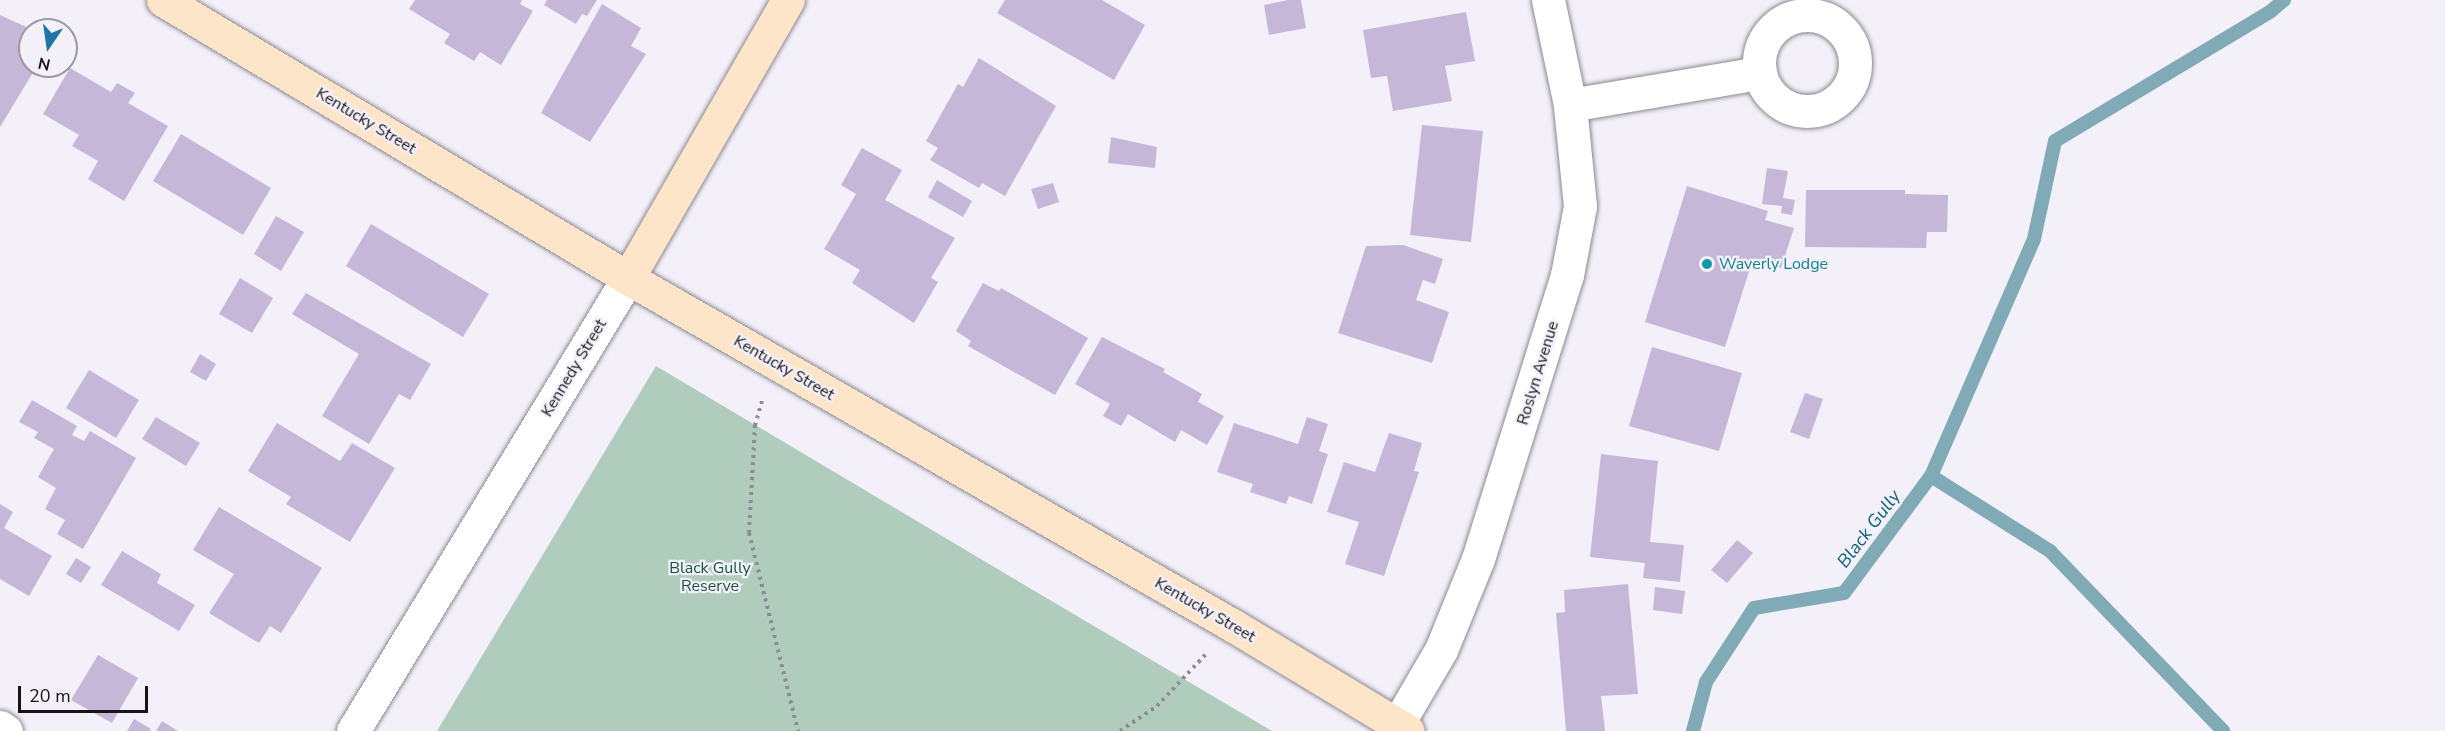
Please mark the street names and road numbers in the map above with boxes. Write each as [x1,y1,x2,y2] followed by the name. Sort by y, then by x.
[313,84,419,158] street label: Kentucky Street
[537,316,611,420] street label: Kennedy Street
[1513,319,1563,427] street label: Roslyn Avenue
[730,331,838,405] street label: Kentucky Street
[1151,573,1259,647] street label: Kentucky Street

